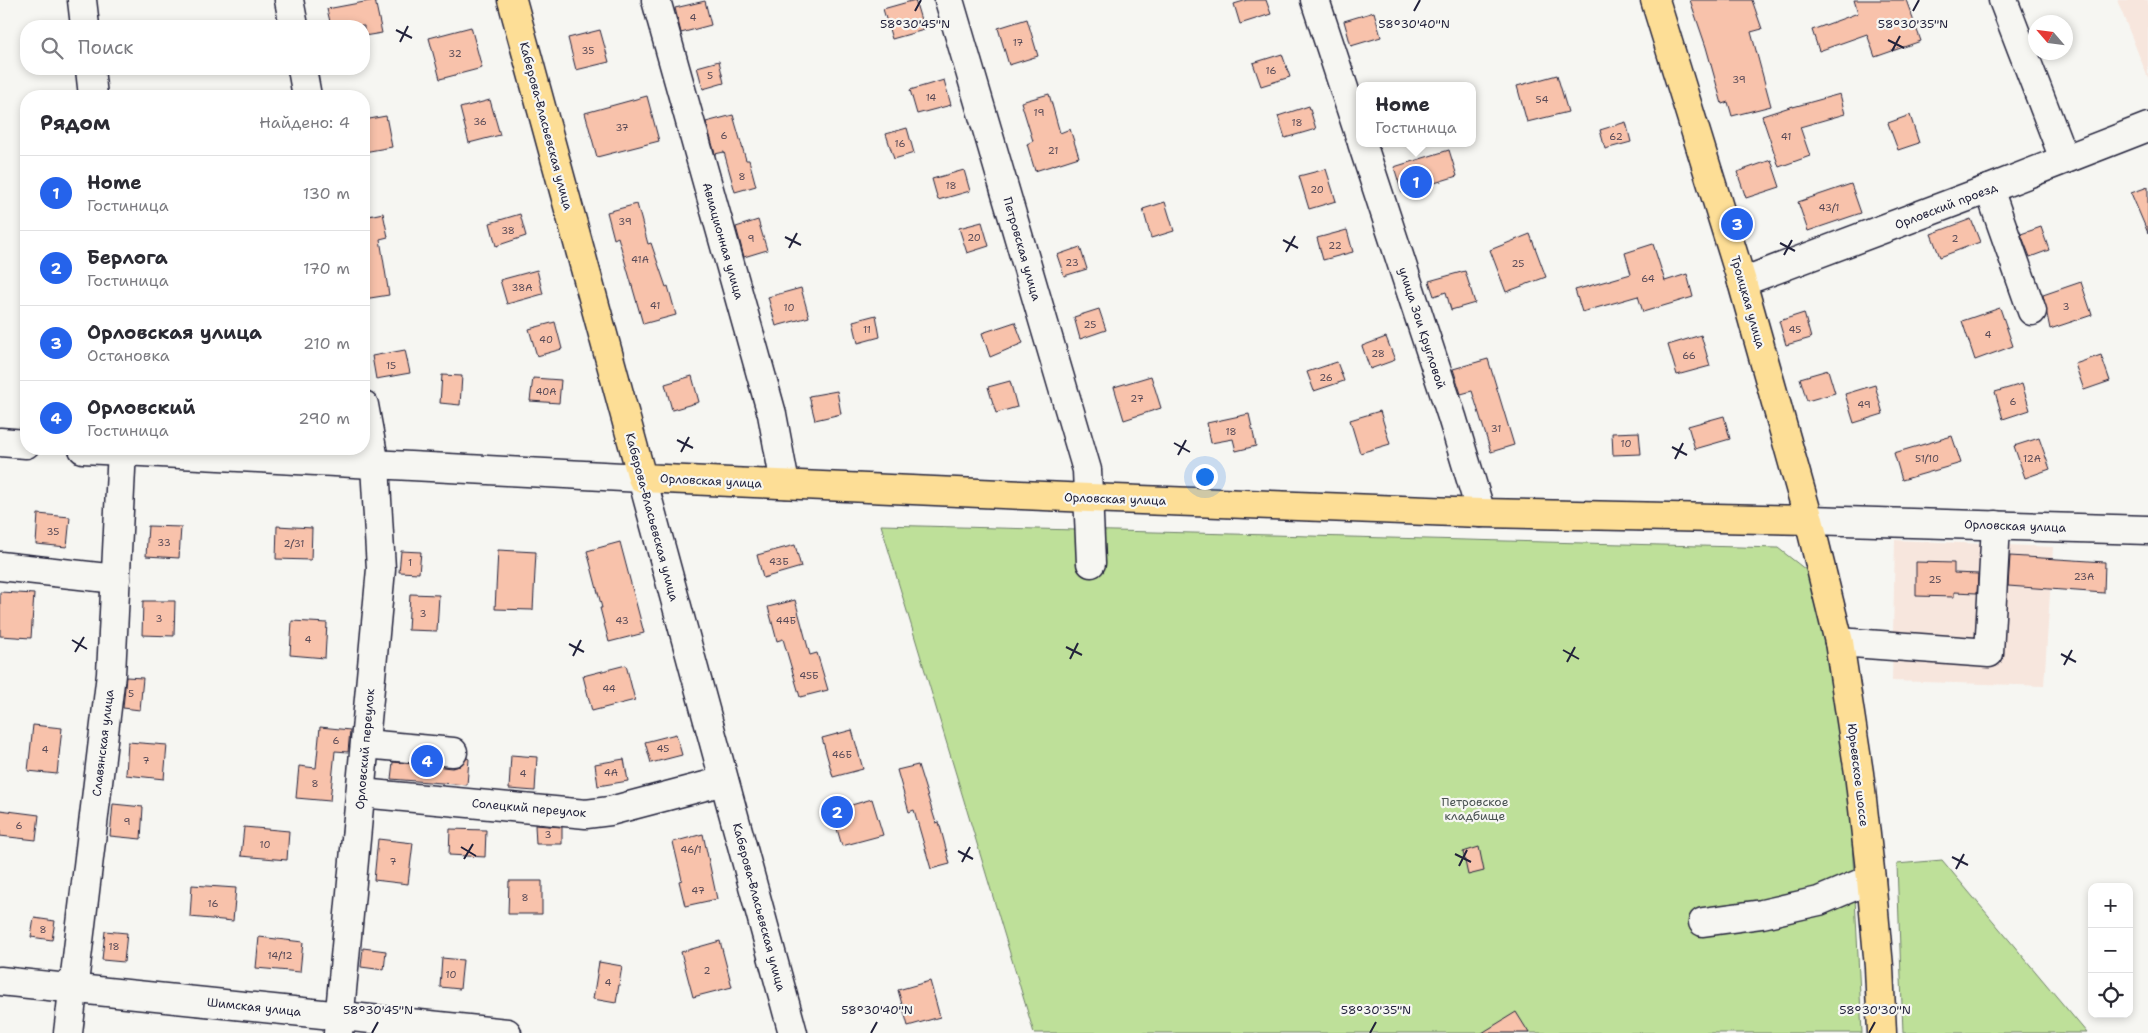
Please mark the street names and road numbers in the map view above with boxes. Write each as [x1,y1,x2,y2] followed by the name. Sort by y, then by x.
[516,40,576,212] street label: Каберова-Власьевская улица
[1892,179,2000,233] street label: Орловский проезд
[699,181,748,302] street label: Авиационная улица
[1000,195,1045,303] street label: Петровская улица
[1727,254,1769,351] street label: Троицкая улица
[1395,265,1449,391] street label: улица Зои Кругловой
[622,431,682,603] street label: Каберова-Власьевская улица
[660,470,763,492] street label: Орловская улица
[1064,489,1167,509] street label: Орловская улица
[1964,516,2067,536] street label: Орловская улица
[352,687,378,810] street label: Орловский переулок
[88,688,118,797] street label: Славянская улица
[1844,723,1872,828] street label: Юрьевское шоссе
[471,795,588,821] street label: Солецкий переулок
[729,821,789,993] street label: Каберова-Власьевская улица
[206,994,303,1020] street label: Шимская улица

